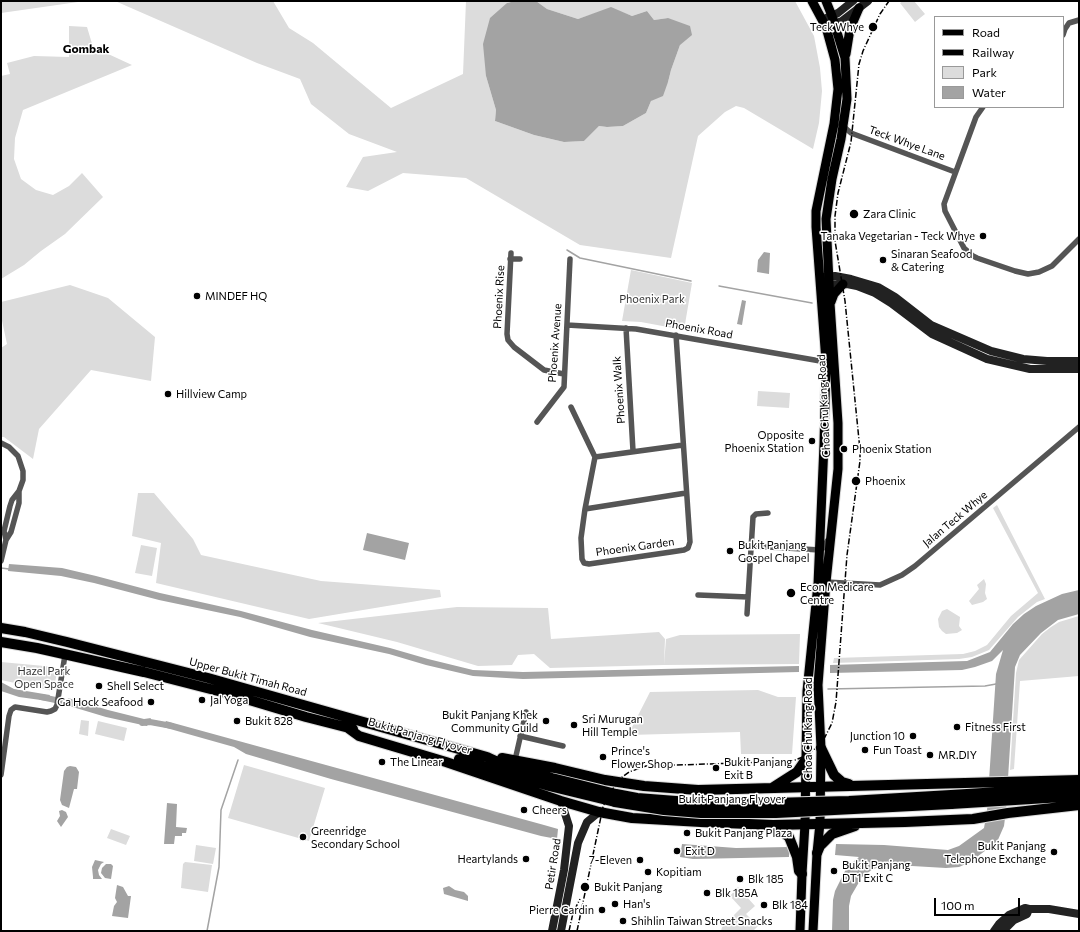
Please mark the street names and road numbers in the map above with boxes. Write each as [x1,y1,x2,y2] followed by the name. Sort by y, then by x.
[867,123,947,163] street label: Teck Whye Lane
[491,265,507,329] street label: Phoenix Rise
[546,303,564,383] street label: Phoenix Avenue
[664,317,734,341] street label: Phoenix Road
[815,354,833,458] street label: Choa Chu Kang Road
[610,356,628,424] street label: Phoenix Walk
[920,488,990,550] street label: Jalan Teck Whye
[595,535,675,559] street label: Phoenix Garden
[188,655,308,699] street label: Upper Bukit Timah Road
[801,677,815,781] street label: Choa Chu Kang Road
[367,715,473,757] street label: Bukit Panjang Flyover
[678,792,786,806] street label: Bukit Panjang Flyover
[542,837,564,891] street label: Petir Road

